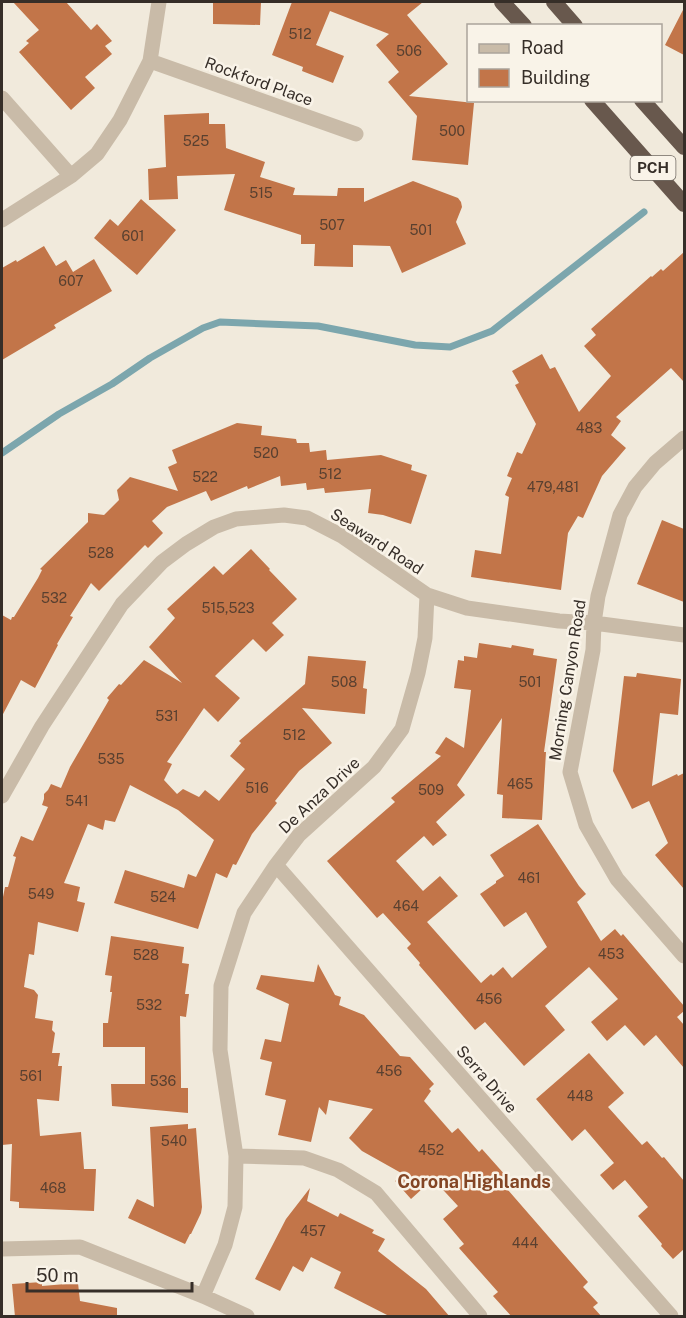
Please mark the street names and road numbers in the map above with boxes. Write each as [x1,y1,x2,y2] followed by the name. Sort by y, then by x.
[202,53,316,110] street label: Rockford Place
[630,156,676,180] road number: PCH
[327,504,427,578] street label: Seaward Road
[545,598,590,762] street label: Morning Canyon Road
[275,753,364,838] street label: De Anza Drive
[452,1042,521,1117] street label: Serra Drive

